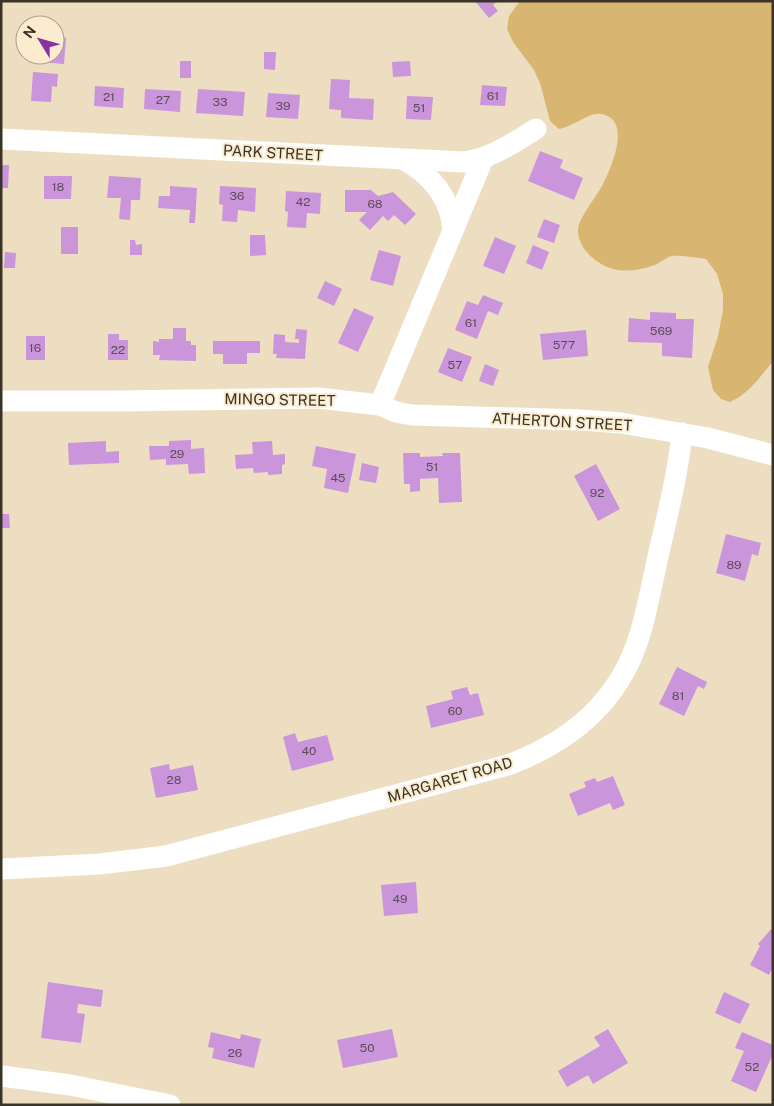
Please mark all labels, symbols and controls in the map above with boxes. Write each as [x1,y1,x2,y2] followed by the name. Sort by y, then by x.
[15,15,65,65] north arrow
[20,23,39,41] text: N
[487,89,499,103] house number: 61
[103,90,115,104] house number: 21
[156,93,170,107] house number: 27
[212,95,228,109] house number: 33
[276,99,290,113] house number: 39
[413,101,425,115] house number: 51
[223,141,324,164] street label: PARK STREET
[52,180,65,194] house number: 18
[230,189,244,203] house number: 36
[296,195,310,209] house number: 42
[367,197,383,211] house number: 68
[465,316,477,330] house number: 61
[650,324,672,338] house number: 569
[553,338,575,352] house number: 577
[29,341,41,355] house number: 16
[111,343,125,357] house number: 22
[448,358,462,372] house number: 57
[224,390,336,409] street label: MINGO STREET
[491,409,633,434] street label: ATHERTON STREET
[170,447,184,461] house number: 29
[426,460,438,474] house number: 51
[330,471,346,485] house number: 45
[590,486,604,500] house number: 92
[726,558,742,572] house number: 89
[672,689,684,703] house number: 81
[448,704,462,718] house number: 60
[302,744,316,758] house number: 40
[385,754,514,806] street label: MARGARET ROAD
[167,773,182,787] house number: 28
[392,892,408,906] house number: 49
[359,1041,375,1055] house number: 50
[228,1046,242,1060] house number: 26
[745,1060,759,1074] house number: 52

